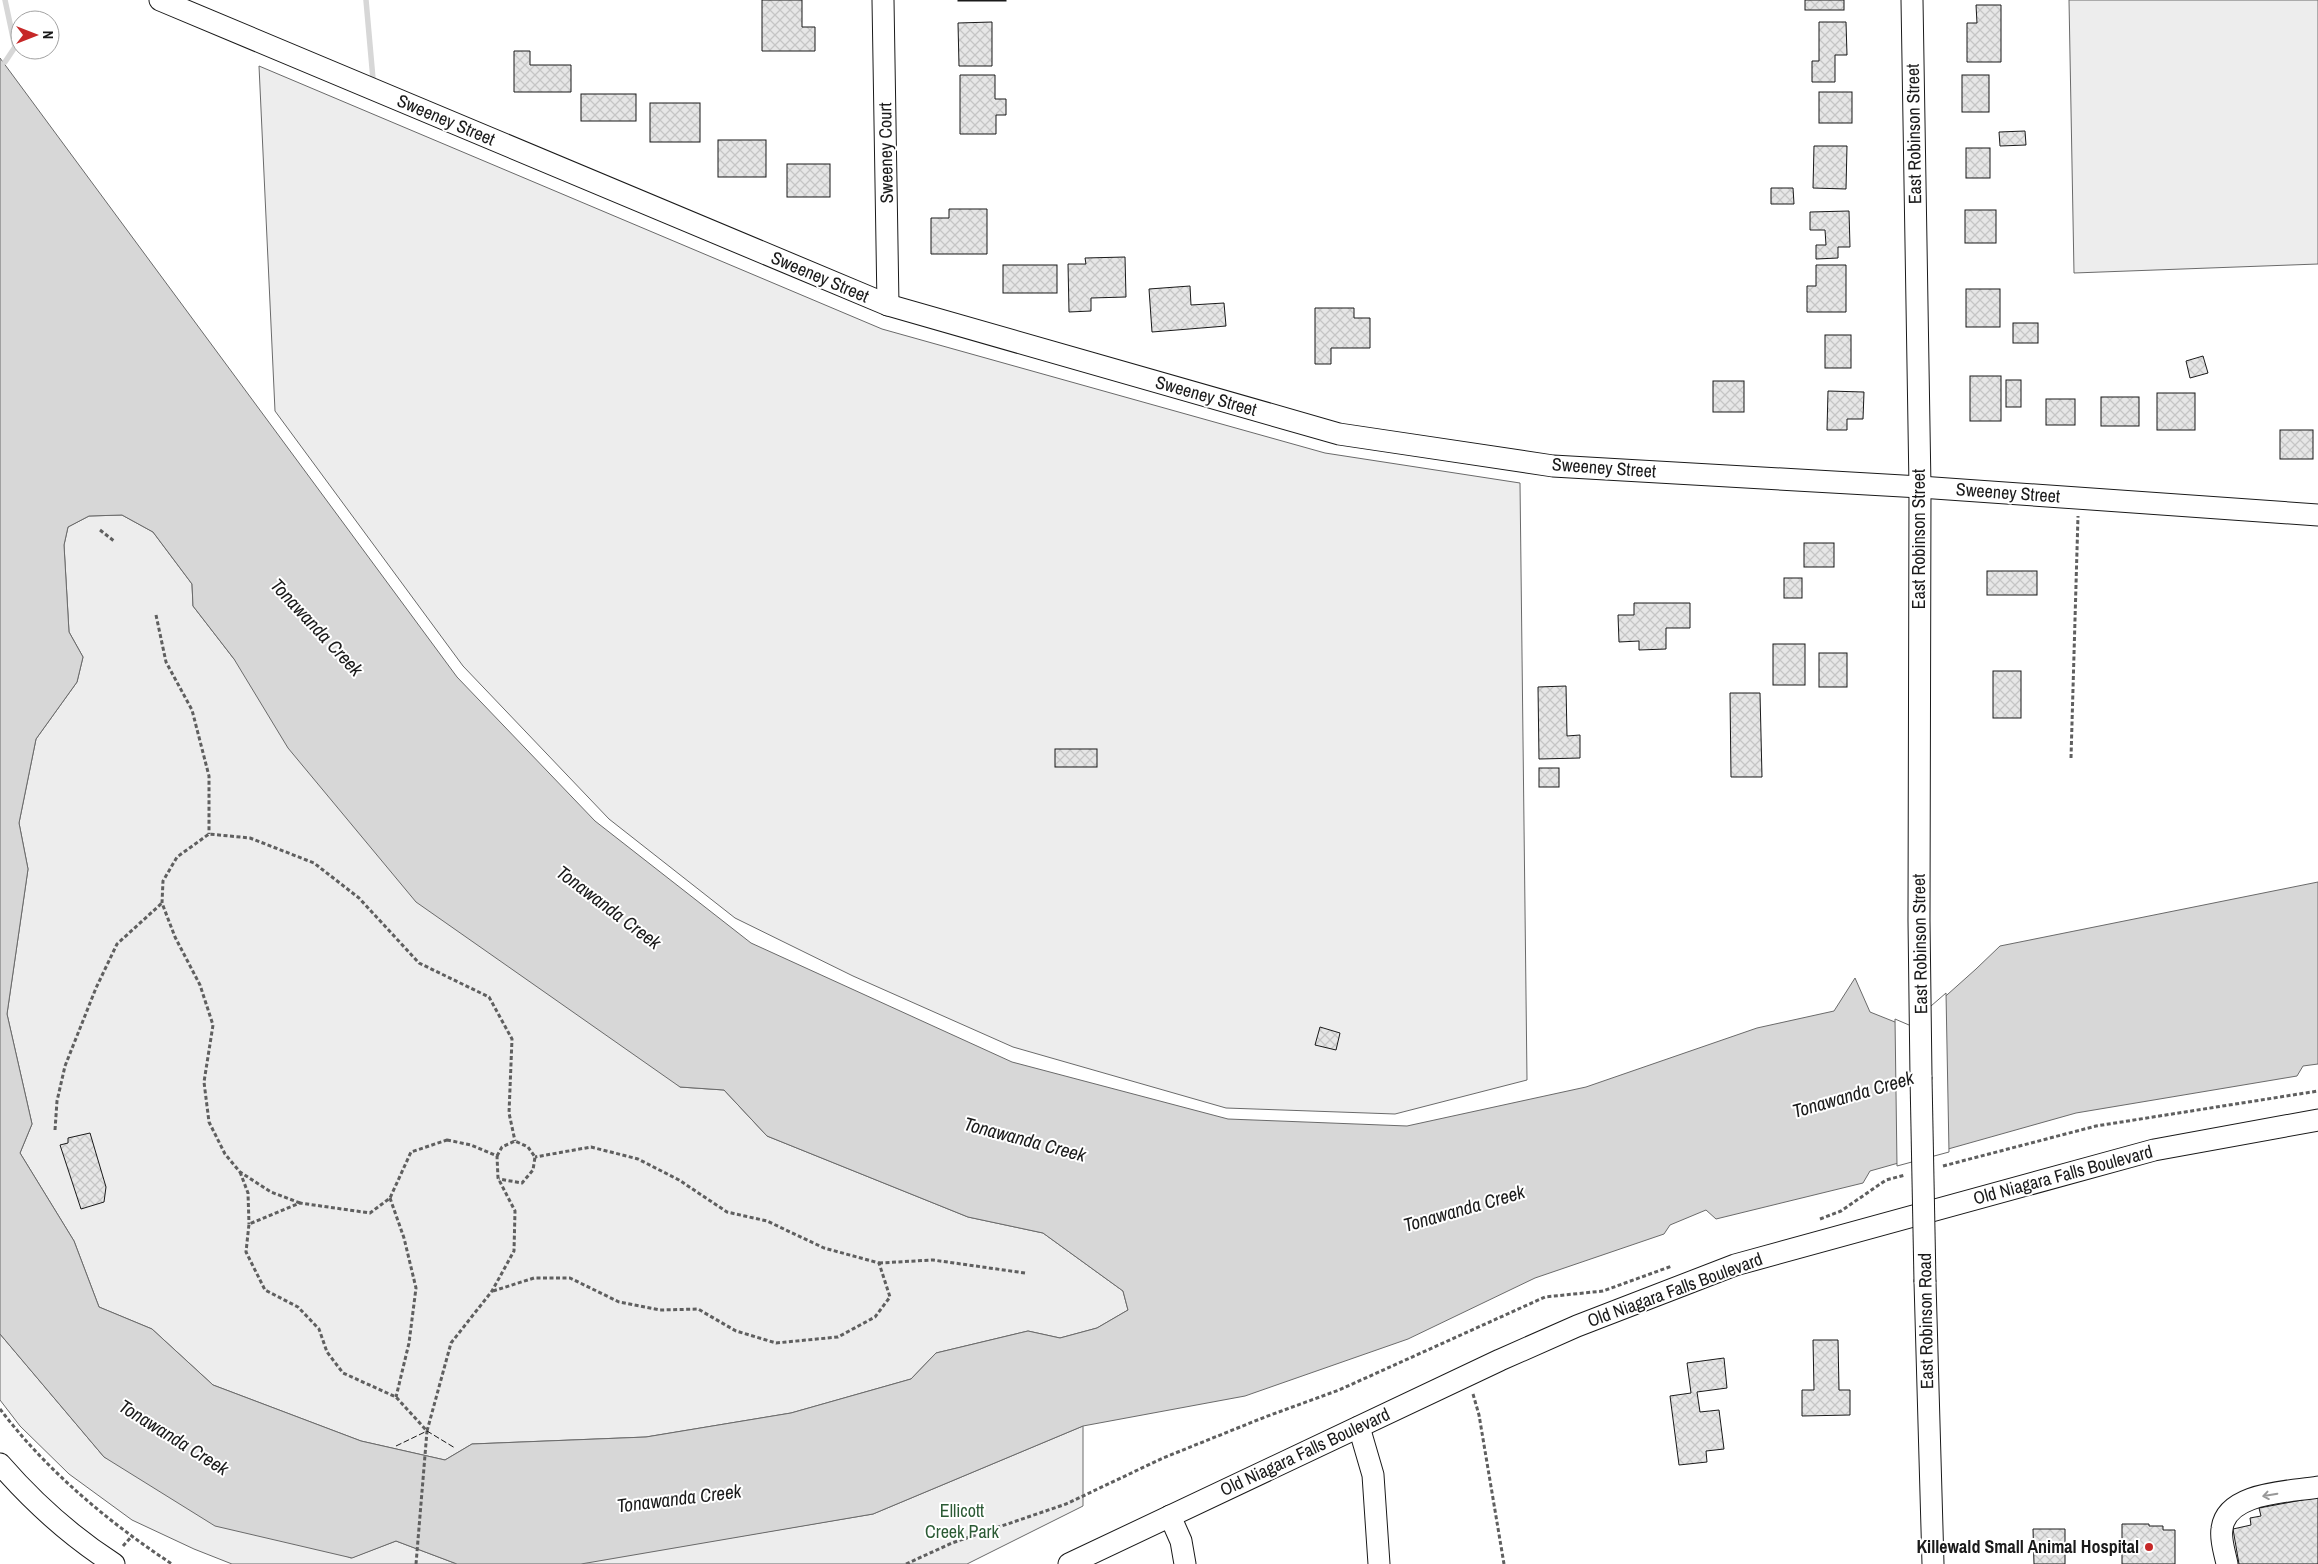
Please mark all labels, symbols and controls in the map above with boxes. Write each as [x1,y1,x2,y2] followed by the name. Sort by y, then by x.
[10,10,60,60] north arrow
[39,31,57,39] text: N
[1900,64,1927,204] street label: East Robinson Street
[393,88,499,151] street label: Sweeney Street
[872,102,899,204] street label: Sweeney Court
[767,245,873,308] street label: Sweeney Street
[1153,369,1260,422] street label: Sweeney Street
[1551,451,1657,484] street label: Sweeney Street
[1906,469,1931,609] street label: East Robinson Street
[1955,476,2061,509] street label: Sweeney Street
[265,572,370,683] water label: Tonawanda Creek
[551,859,668,956] water label: Tonawanda Creek
[1906,874,1933,1014] street label: East Robinson Street
[1789,1064,1918,1124] water label: Tonawanda Creek
[961,1110,1090,1168] water label: Tonawanda Creek
[1970,1139,2155,1210] street label: Old Niagara Falls Boulevard
[1400,1178,1529,1238] water label: Tonawanda Creek
[1584,1246,1766,1333] street label: Old Niagara Falls Boulevard
[1912,1253,1939,1389] street label: East Robinson Road
[114,1393,235,1482] water label: Tonawanda Creek
[1216,1401,1394,1502] street label: Old Niagara Falls Boulevard
[615,1477,744,1519] water label: Tonawanda Creek
[2262,1491,2278,1501] one-way arrow
[925,1498,1000,1544] park label: Ellicott Creek Park
[1916,1534,2139,1559] place label: Killewald Small Animal Hospital
[2143,1541,2155,1553] marker: Killewald Small Animal Hospital

